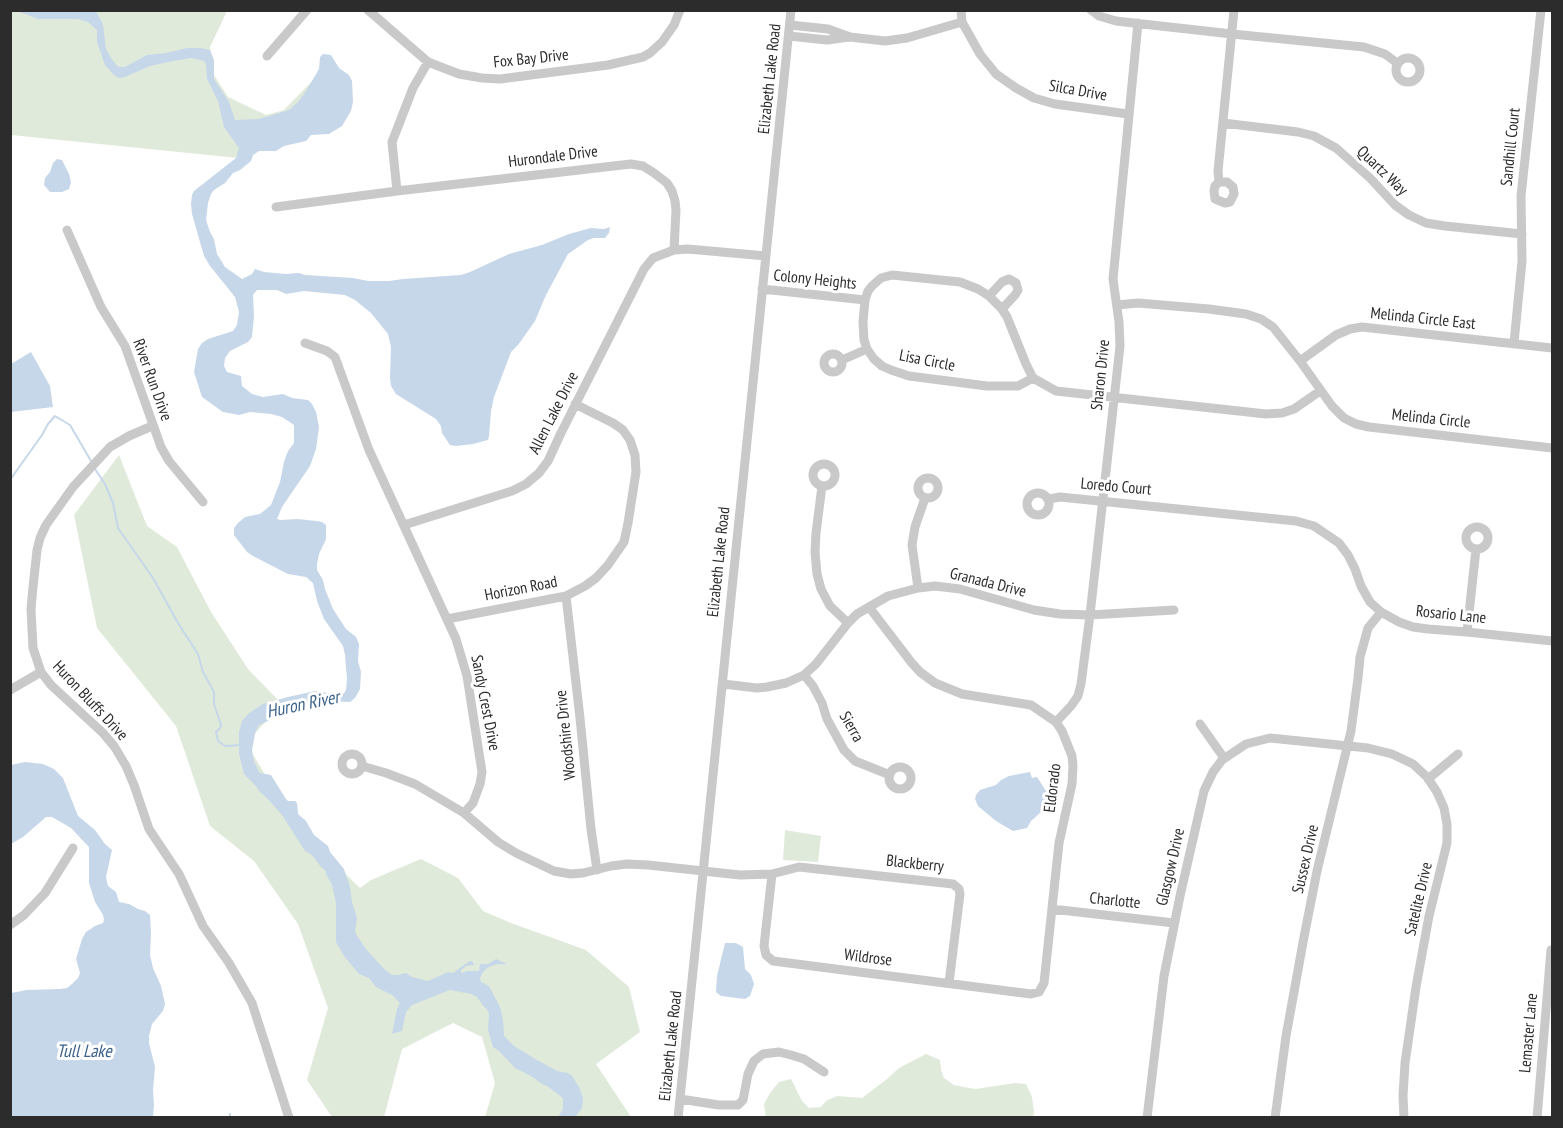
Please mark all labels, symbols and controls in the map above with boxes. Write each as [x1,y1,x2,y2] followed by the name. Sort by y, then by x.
[755,23,785,135] street label: Elizabeth Lake Road
[492,46,570,72] street label: Fox Bay Drive
[1047,76,1109,106] street label: Silca Drive
[1497,107,1525,187] street label: Sandhill Court
[507,142,599,172] street label: Hurondale Drive
[1353,142,1411,200] street label: Quartz Way
[773,266,857,294] street label: Colony Heights
[1370,304,1476,334] street label: Melinda Circle East
[128,336,176,424] street label: River Run Drive
[1088,339,1114,411] street label: Sharon Drive
[897,346,957,376] street label: Lisa Circle
[525,369,583,457] street label: Allen Lake Drive
[1391,405,1471,433] street label: Melinda Circle
[1080,474,1152,500] street label: Loredo Court
[704,506,734,618] street label: Elizabeth Lake Road
[948,564,1028,602] street label: Granada Drive
[483,573,559,605] street label: Horizon Road
[1415,602,1487,628] street label: Rosario Lane
[466,654,504,752] street label: Sandy Crest Drive
[48,657,132,745] street label: Huron Bluffs Drive
[265,687,341,723] water label: Huron River
[552,689,580,781] street label: Woodshire Drive
[835,708,867,746] street label: Sierra
[1040,762,1066,814] street label: Eldorado
[1289,823,1323,895] street label: Sussex Drive
[1153,826,1189,908] street label: Glasgow Drive
[885,851,945,877] street label: Blackberry
[1401,860,1437,938] street label: Satelite Drive
[1089,889,1141,913] street label: Charlotte
[843,946,893,970] street label: Wildrose
[656,990,686,1102] street label: Elizabeth Lake Road
[1516,992,1542,1074] street label: Lemaster Lane
[56,1041,112,1063] water label: Tull Lake

